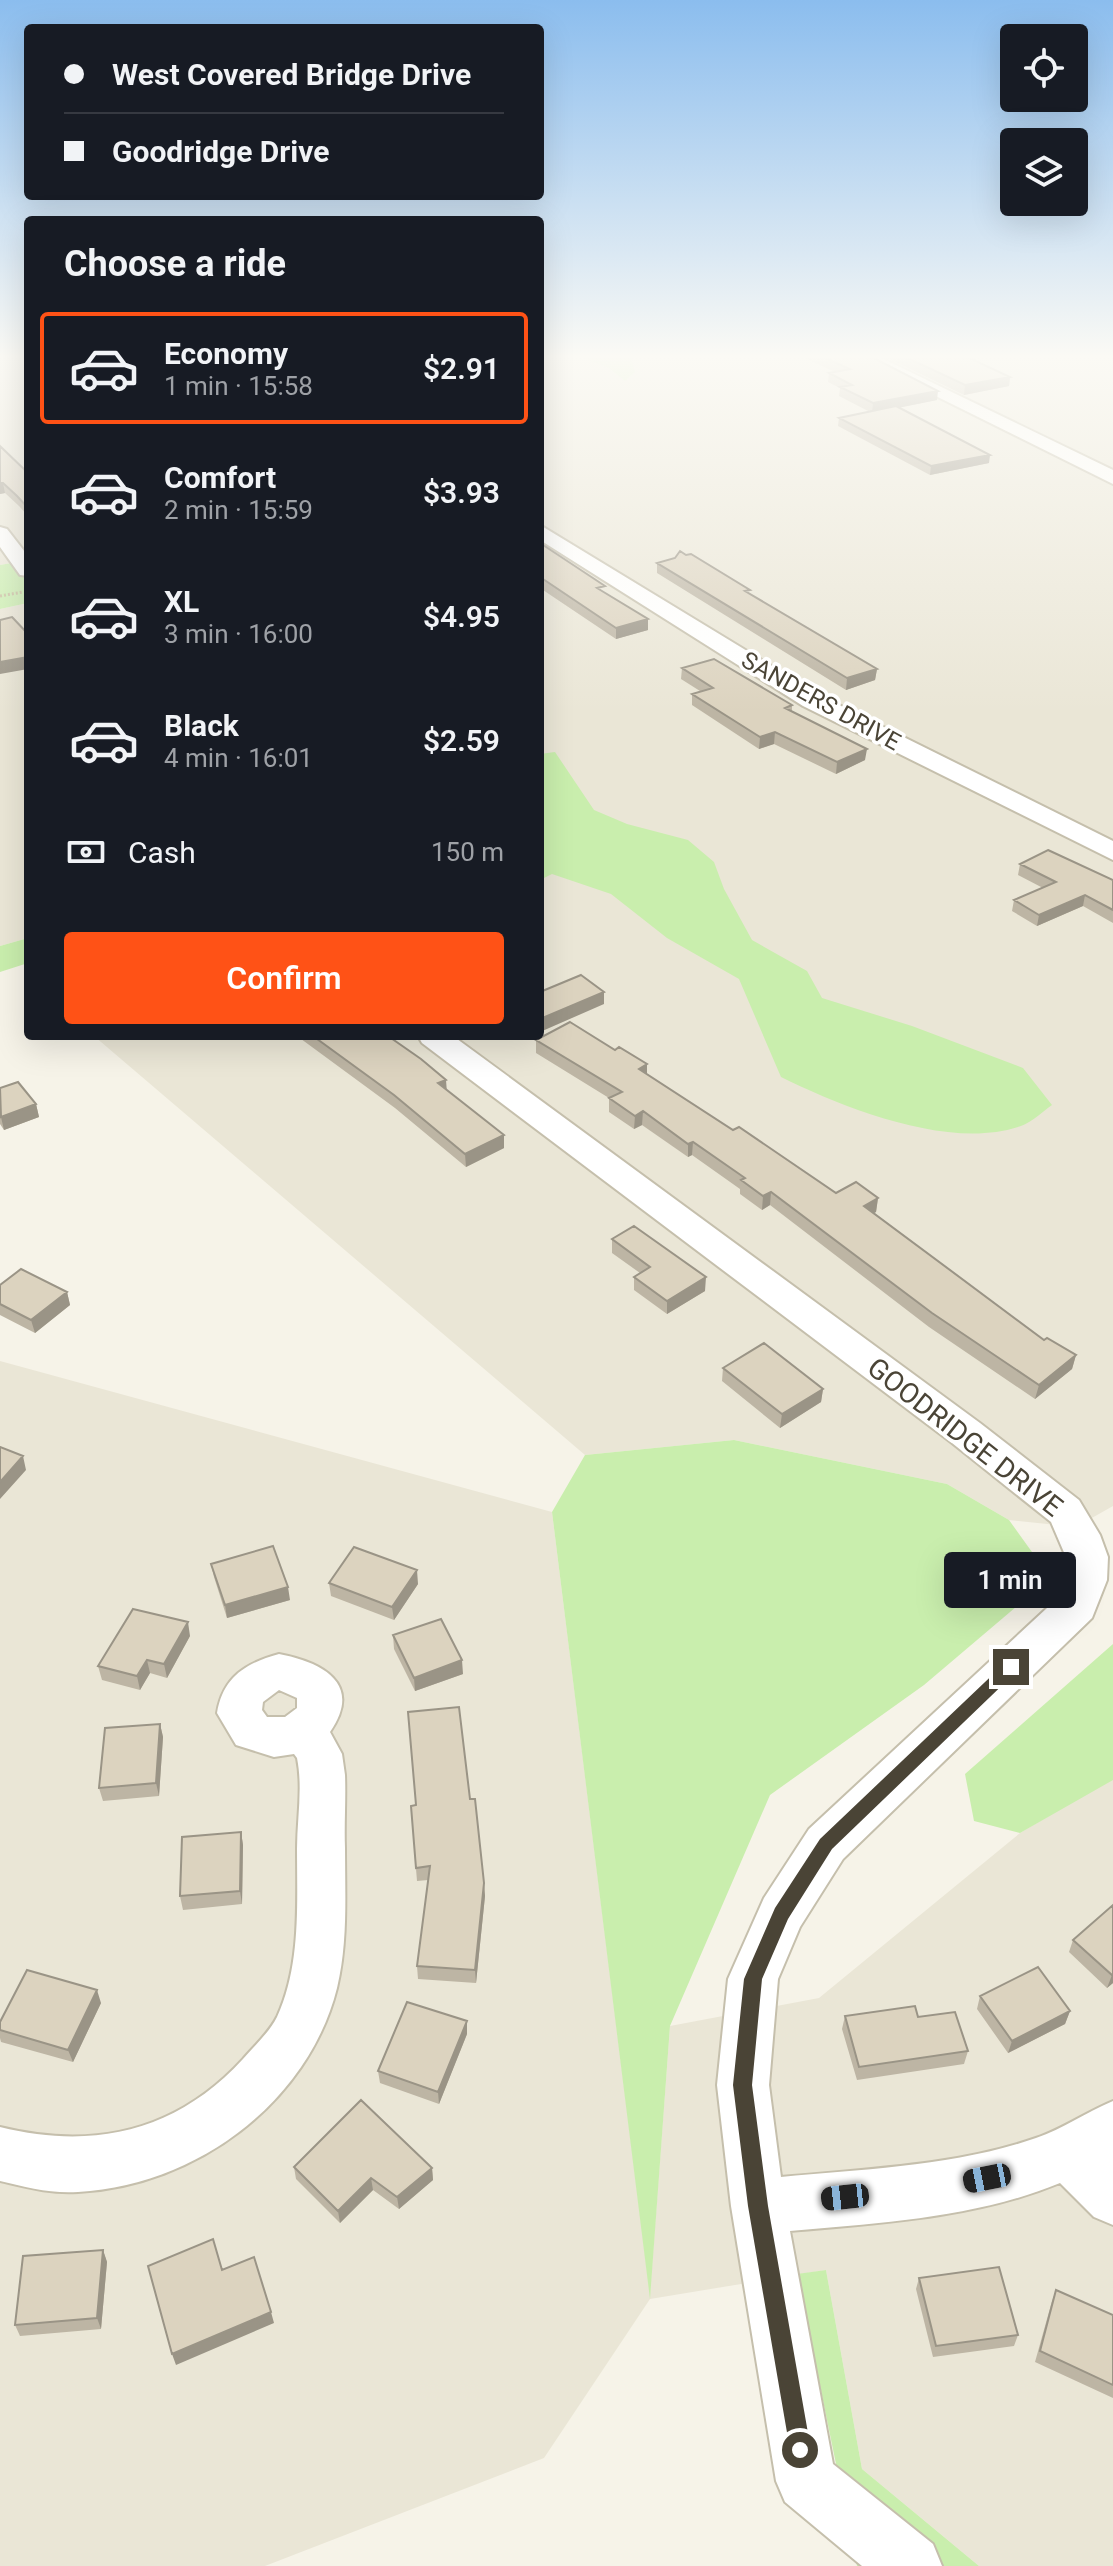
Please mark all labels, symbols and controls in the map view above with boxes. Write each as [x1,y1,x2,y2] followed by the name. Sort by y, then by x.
[1000,24,1088,216] map controls
[1000,24,1088,112] button: locate
[112,57,471,92] text: West Covered Bridge Drive
[1000,128,1088,216] button: layers
[112,134,329,169] text: Goodridge Drive
[64,243,286,285] text: Choose a ride
[68,332,140,404] icon: car
[164,336,288,371] text: Economy
[423,351,500,386] text: $2.91
[164,371,313,401] text: 1 min · 15:58
[68,456,140,528] icon: car
[164,460,276,495] text: Comfort
[423,475,500,510] text: $3.93
[164,495,313,525] text: 2 min · 15:59
[68,580,140,652] icon: car
[164,584,199,619] text: XL
[423,599,500,634] text: $4.95
[164,619,313,649] text: 3 min · 16:00
[737,646,905,756] street label: SANDERS DRIVE
[68,704,140,776] icon: car
[164,708,239,743] text: Black
[423,723,500,758] text: $2.59
[164,743,313,773] text: 4 min · 16:01
[64,830,108,874] icon: cash
[128,835,196,870] text: Cash
[431,837,504,867] text: 150 m
[64,932,504,1024] button: Confirm
[861,1351,1069,1523] street label: GOODRIDGE DRIVE
[945,1551,1077,1607] callout: 1 min
[977,1565,1043,1595] text: 1 min
[993,1649,1029,1685] route end
[961,2162,1013,2194] car
[820,2183,870,2211] car
[782,2432,818,2468] route start

